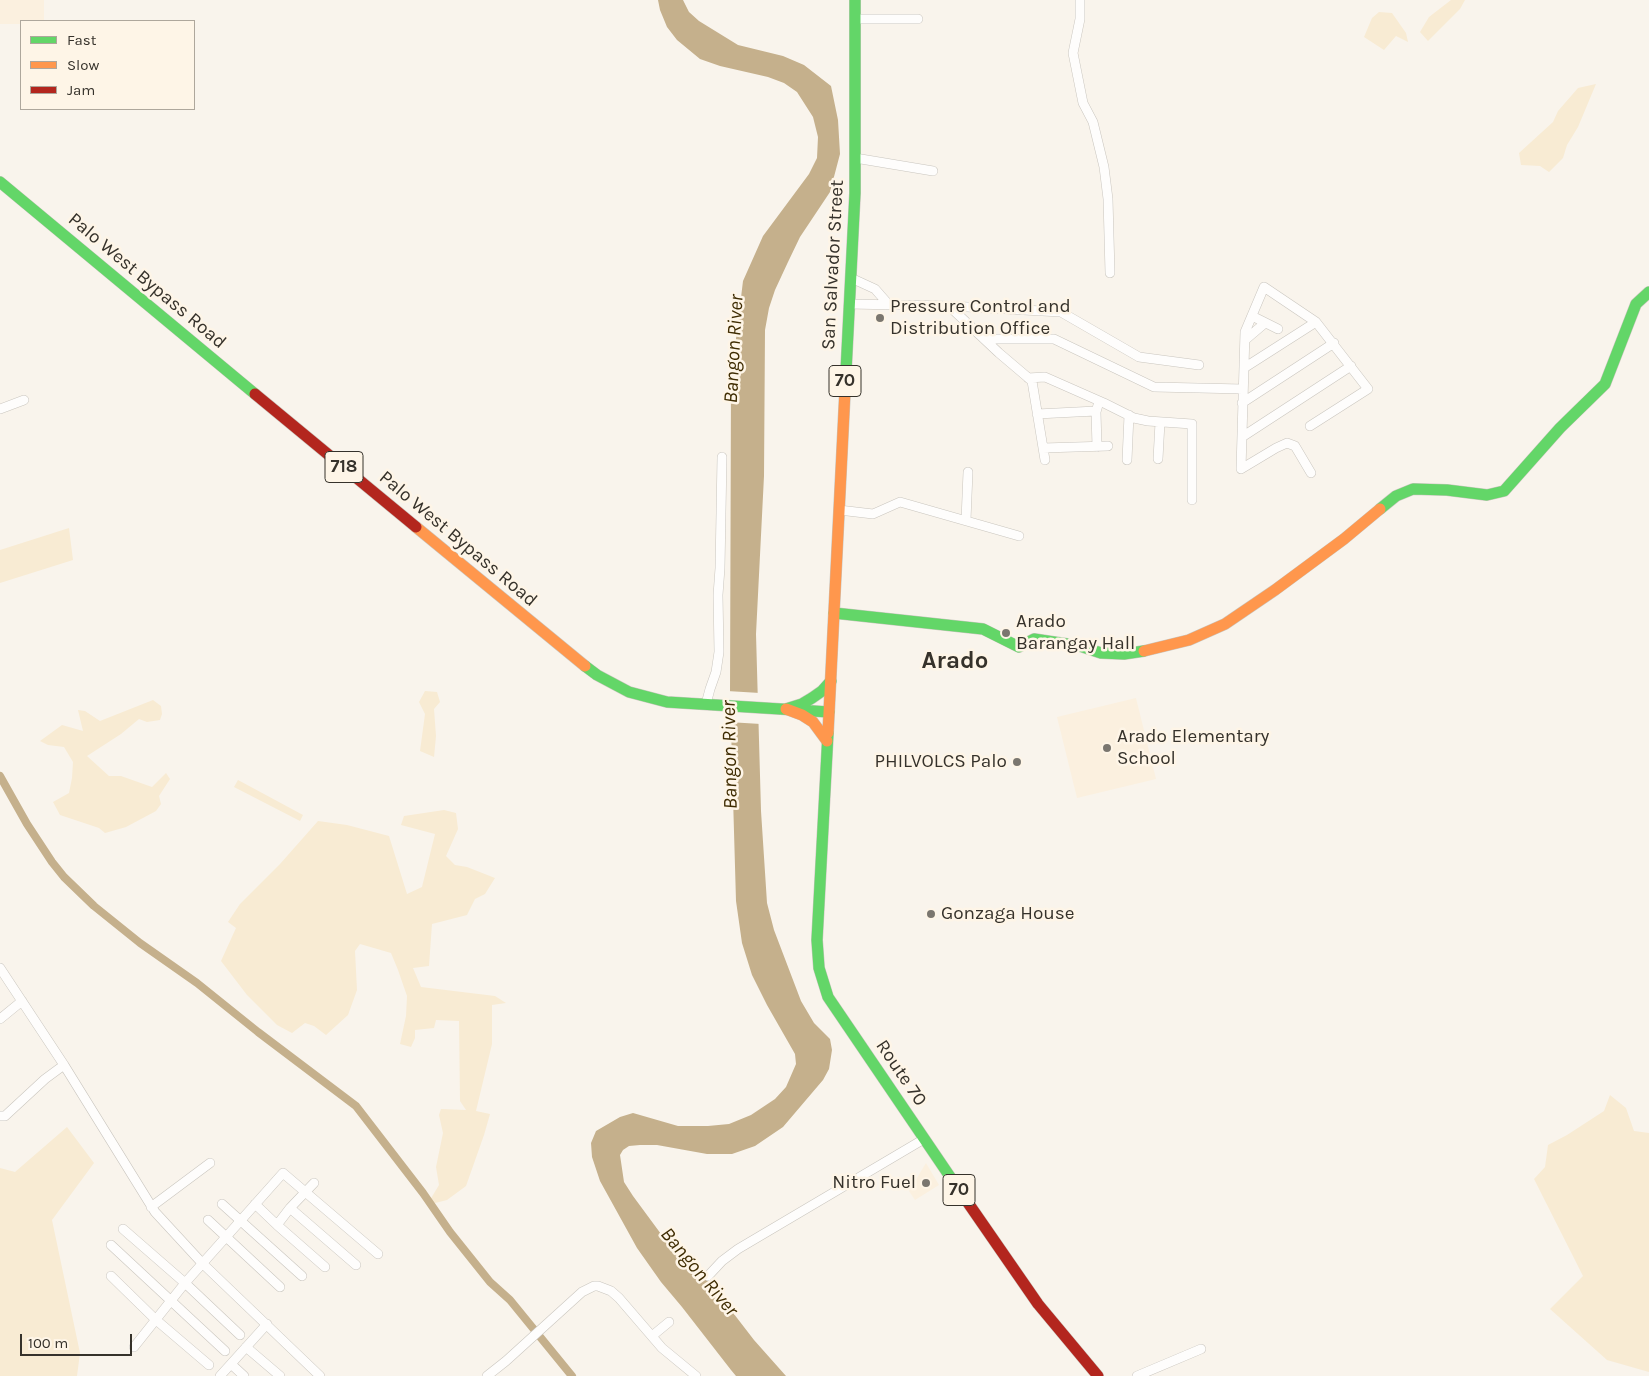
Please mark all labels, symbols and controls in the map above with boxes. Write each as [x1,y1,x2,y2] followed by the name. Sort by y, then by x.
[20,20,195,110] legend
[67,31,96,49] text: Fast
[67,56,99,74] text: Slow
[67,81,95,99] text: Jam
[817,179,849,351] street label: San Salvador Street
[63,208,231,354] street label: Palo West Bypass Road
[719,294,749,404] water label: Bangon River
[890,296,1071,340] place label: Pressure Control and Distribution Office
[874,312,886,324] marker: Pressure Control and Distribution Office
[829,366,861,396] road number: 70
[325,452,363,482] road number: 718
[374,466,542,612] street label: Palo West Bypass Road
[1016,611,1135,655] place label: Arado Barangay Hall
[1000,627,1012,639] marker: Arado Barangay Hall
[922,647,988,675] district label: Arado
[717,700,743,810] water label: Bangon River
[1117,726,1269,770] place label: Arado Elementary School
[1101,742,1113,754] marker: Arado Elementary School
[874,751,1007,773] place label: PHILVOLCS Palo
[1011,756,1023,768] marker: PHILVOLCS Palo
[941,903,1075,925] place label: Gonzaga House
[925,908,937,920] marker: Gonzaga House
[871,1035,931,1111] street label: Route 70
[832,1172,916,1194] place label: Nitro Fuel
[943,1174,975,1206] road number: 70
[920,1177,932,1189] marker: Nitro Fuel
[655,1223,743,1321] water label: Bangon River
[22,1324,135,1356] scale bar
[28,1334,68,1352] text: 100 m

